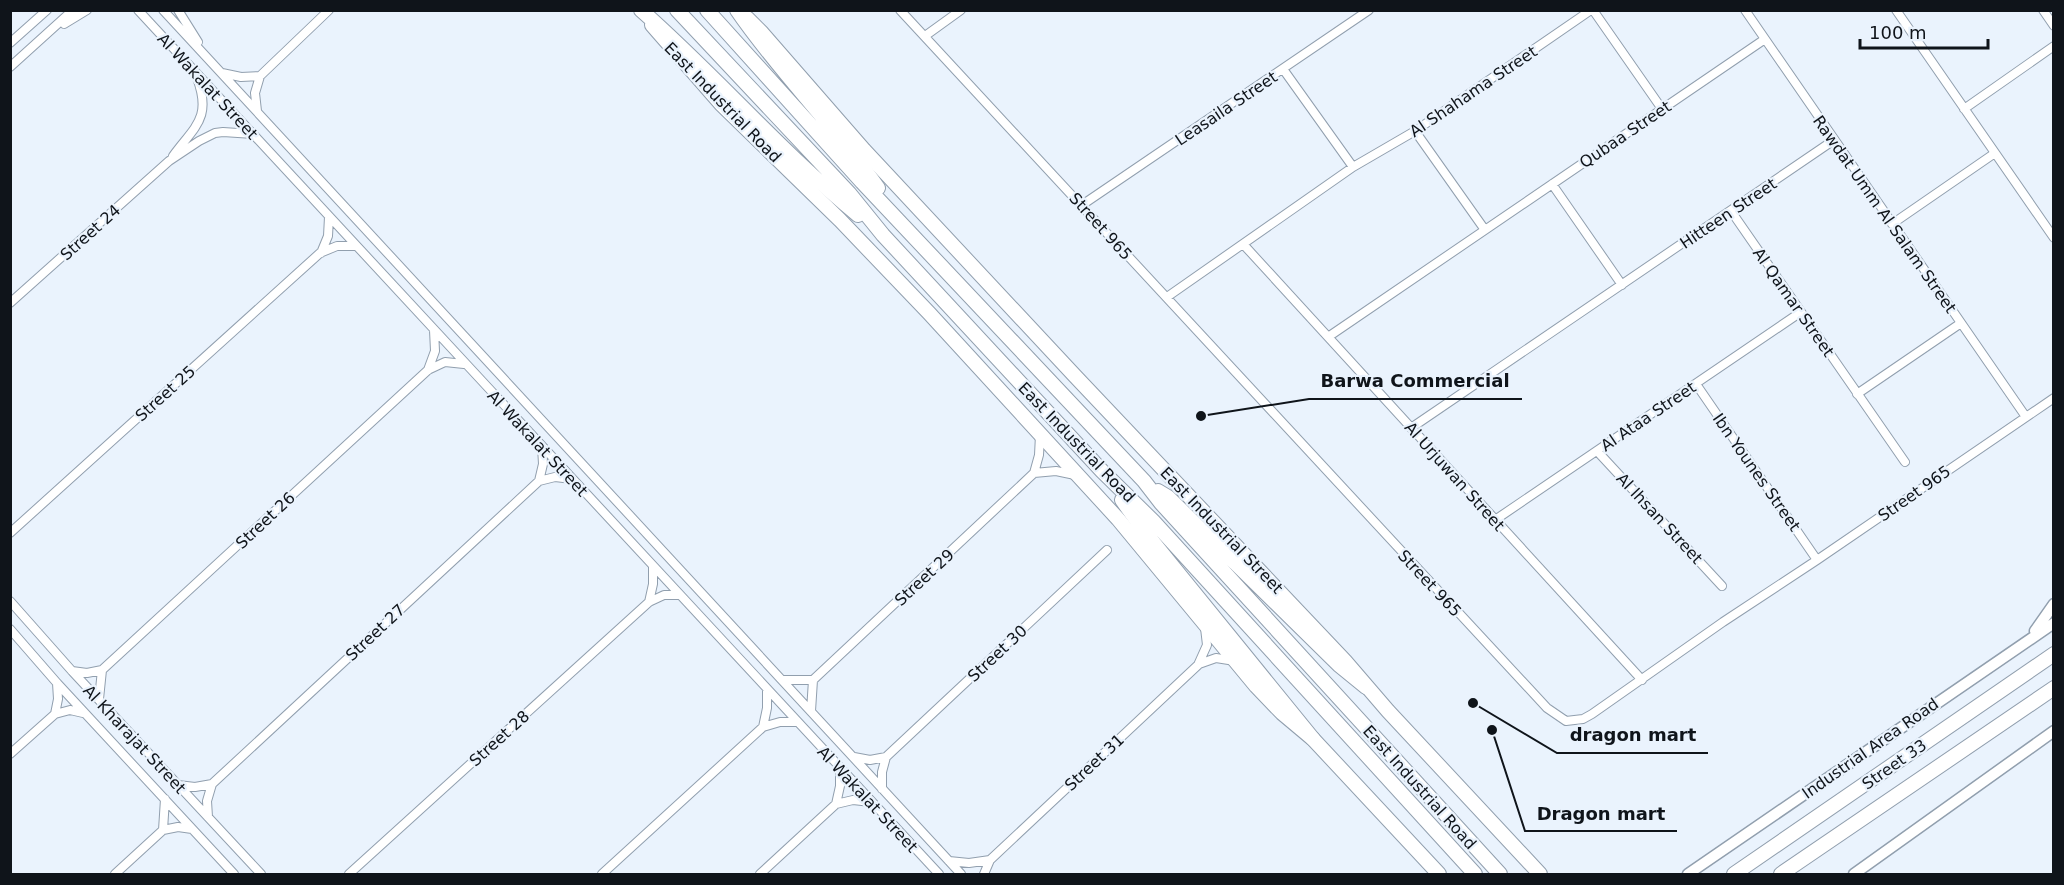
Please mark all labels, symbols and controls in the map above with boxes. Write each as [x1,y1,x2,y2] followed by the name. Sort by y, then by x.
[1860,12,1988,50] scale bar
[1869,22,1927,43] text: 100 m
[154,29,262,143] street label: Al Wakalat Street
[660,38,785,166] street label: East Industrial Road
[1406,42,1541,141] street label: Al Shahama Street
[1172,67,1281,150] street label: Leasaila Street
[1576,97,1675,172] street label: Qubaa Street
[1809,112,1960,317] street label: Rawdat Umm Al Salam Street
[1676,174,1780,253] street label: Hitteen Street
[1065,189,1136,264] street label: Street 965
[56,201,124,264] street label: Street 24
[1749,244,1838,360] street label: Al Qamar Street
[131,362,199,425] street label: Street 25
[1309,363,1522,399] callout: Barwa Commercial
[1320,370,1510,391] text: Barwa Commercial
[1014,378,1139,506] street label: East Industrial Road
[1597,378,1699,455] street label: Al Ataa Street
[484,386,592,500] street label: Al Wakalat Street
[1709,410,1804,535] street label: Ibn Younes Street
[1401,418,1509,535] street label: Al Urjuwan Street
[1874,461,1954,525] street label: Street 965
[1156,463,1287,598] street label: East Industrial Street
[1613,469,1707,568] street label: Al Ihsan Street
[232,488,299,553] street label: Street 26
[891,545,958,610] street label: Street 29
[1394,546,1465,621] street label: Street 965
[342,600,409,665] street label: Street 27
[964,621,1031,686] street label: Street 30
[79,681,190,798] street label: Al Kharajat Street
[1798,694,1942,803] street label: Industrial Area Road
[465,707,533,770] street label: Street 28
[1557,717,1708,753] callout: dragon mart
[1359,722,1480,853] street label: East Industrial Road
[1570,724,1697,745] text: dragon mart
[1061,730,1128,795] street label: Street 31
[1859,735,1930,793] street label: Street 33
[814,742,922,856] street label: Al Wakalat Street
[1525,795,1677,831] callout: Dragon mart
[1537,803,1666,824] text: Dragon mart

